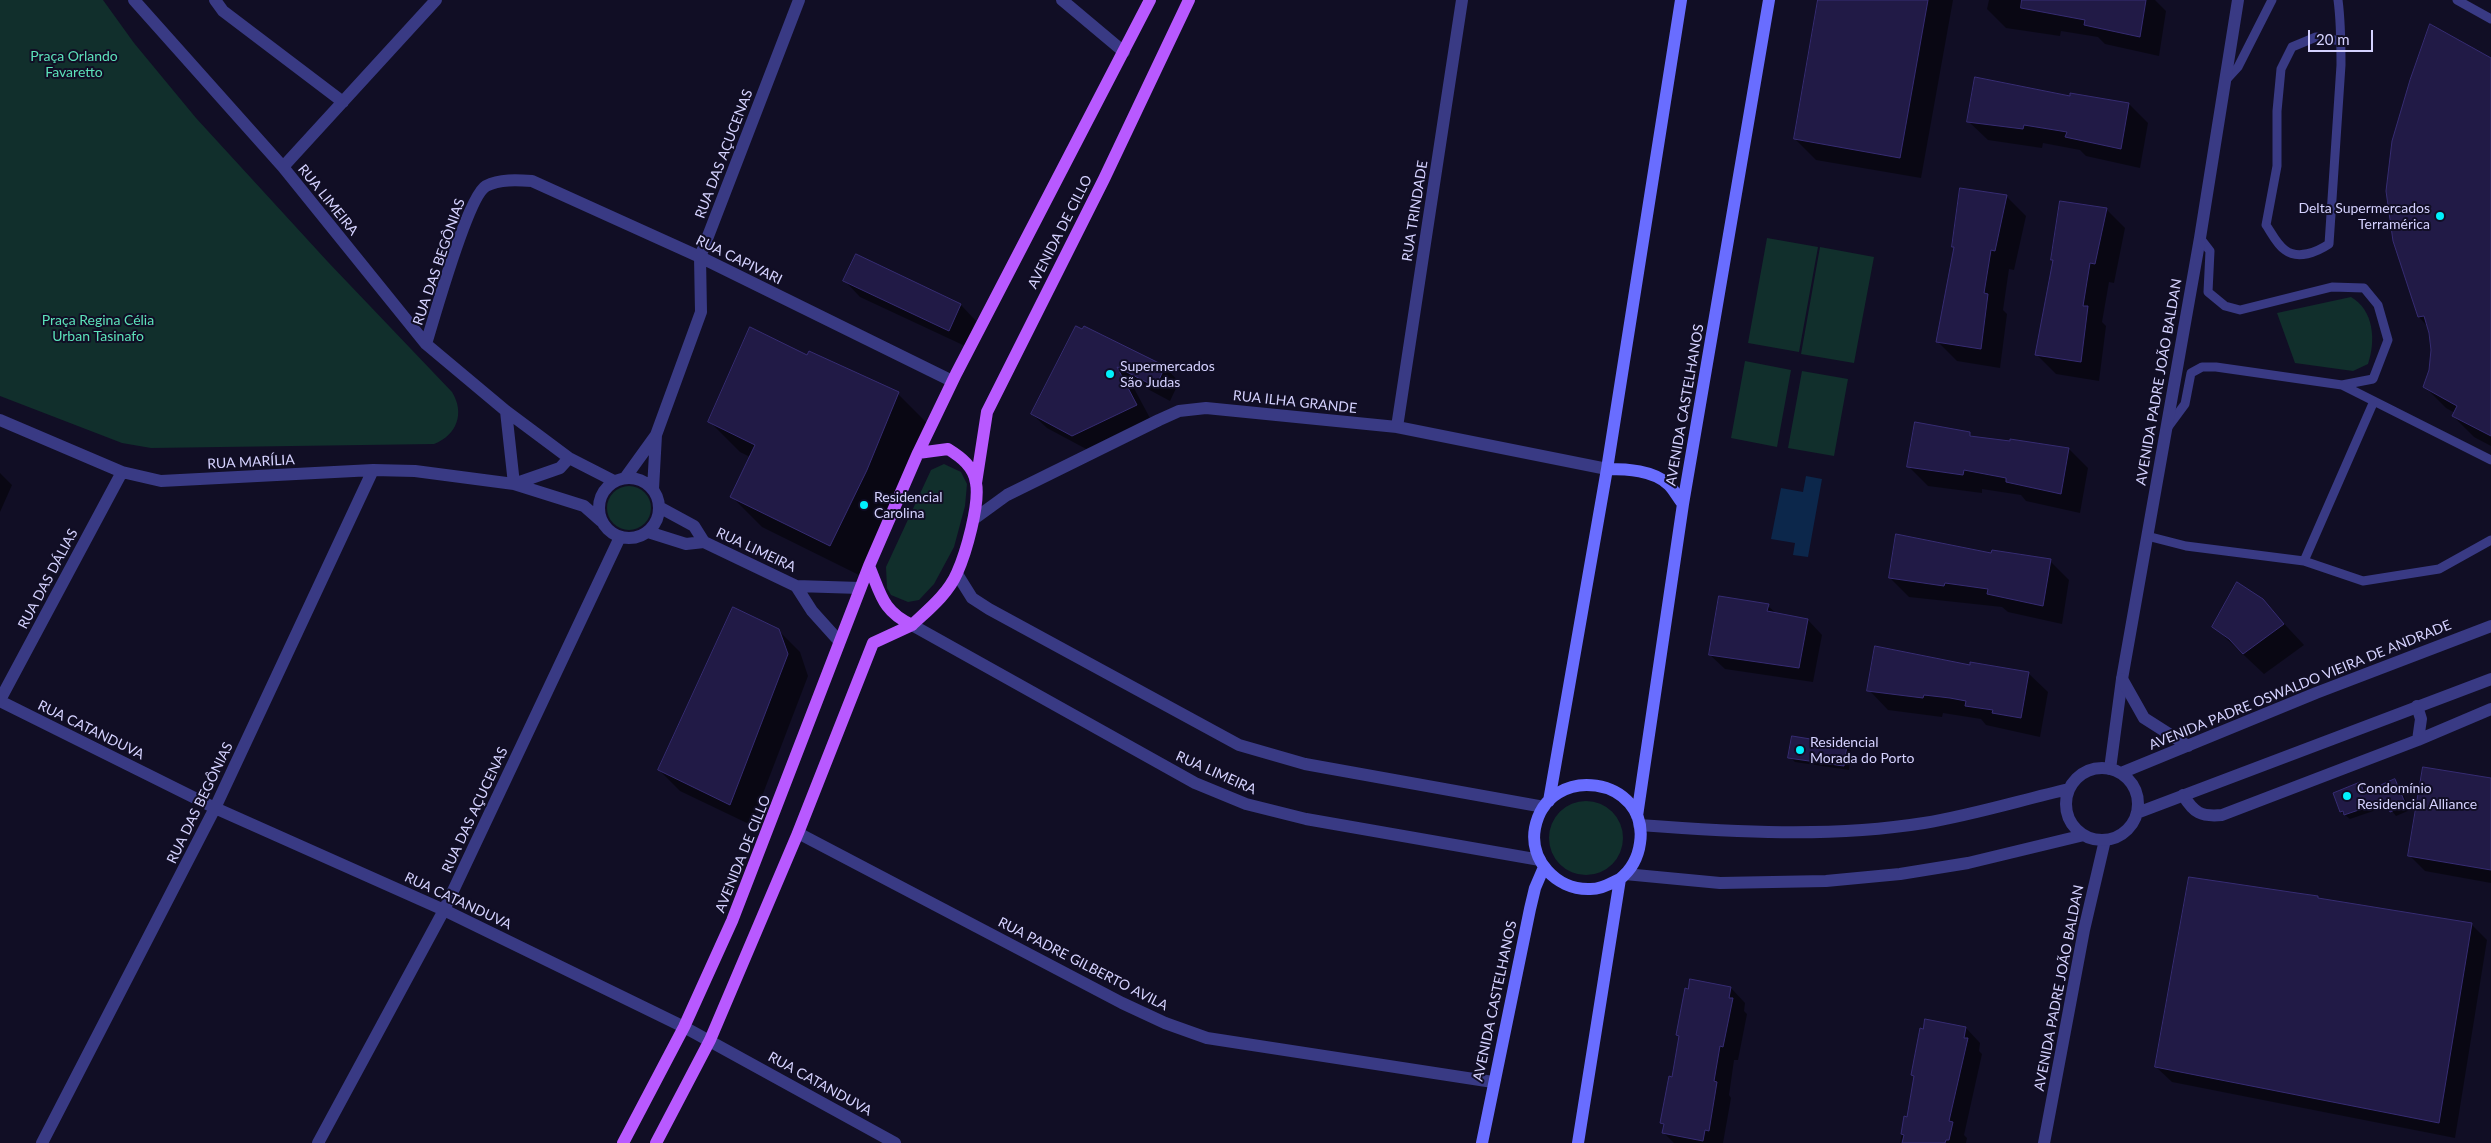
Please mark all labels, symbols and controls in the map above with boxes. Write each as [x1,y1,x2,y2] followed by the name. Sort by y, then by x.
[2311,20,2376,52] scale bar
[2316,30,2350,48] text: 20 m
[30,48,118,80] park label: Praça Orlando Favaretto
[692,87,756,221] street label: RUA DAS AÇUCENAS
[1399,159,1431,263] street label: RUA TRINDADE
[294,161,362,239] street label: RUA LIMEIRA
[1024,172,1096,292] street label: AVENIDA DE CILLO
[409,196,469,328] street label: RUA DAS BEGÔNIAS
[2298,200,2430,232] place label: Delta Supermercados Terramérica
[2434,210,2446,222] marker: Delta Supermercados Terramérica
[693,232,785,288] street label: RUA CAPIVARI
[2133,277,2185,487] street label: AVENIDA PADRE JOÃO BALDAN
[42,312,154,344] park label: Praça Regina Célia Urban Tasinafo
[1662,323,1708,487] street label: AVENIDA CASTELHANOS
[1120,358,1215,391] place label: Supermercados São Judas
[1104,368,1116,380] marker: Supermercados São Judas
[1232,387,1358,417] street label: RUA ILHA GRANDE
[207,451,295,473] street label: RUA MARÍLIA
[874,489,942,522] place label: Residencial Carolina
[858,499,870,511] marker: Residencial Carolina
[713,524,799,576] street label: RUA LIMEIRA
[15,526,81,632] street label: RUA DAS DÁLIAS
[2146,616,2454,754] street label: AVENIDA PADRE OSWALDO VIEIRA DE ANDRADE
[35,697,147,763] street label: RUA CATANDUVA
[1810,734,1914,766] place label: Residencial Morada do Porto
[163,740,237,866] street label: RUA DAS BEGÔNIAS
[438,744,512,876] street label: RUA DAS AÇUCENAS
[1794,744,1806,756] marker: Residencial Morada do Porto
[1173,748,1259,798] street label: RUA LIMEIRA
[2357,780,2477,812] place label: Condomínio Residencial Alliance
[2341,790,2353,802] marker: Condomínio Residencial Alliance
[712,793,774,915] street label: AVENIDA DE CILLO
[402,869,514,933] street label: RUA CATANDUVA
[2031,884,2087,1092] street label: AVENIDA PADRE JOÃO BALDAN
[995,914,1171,1014] street label: RUA PADRE GILBERTO AVILA
[1470,919,1520,1083] street label: AVENIDA CASTELHANOS
[765,1048,875,1120] street label: RUA CATANDUVA

